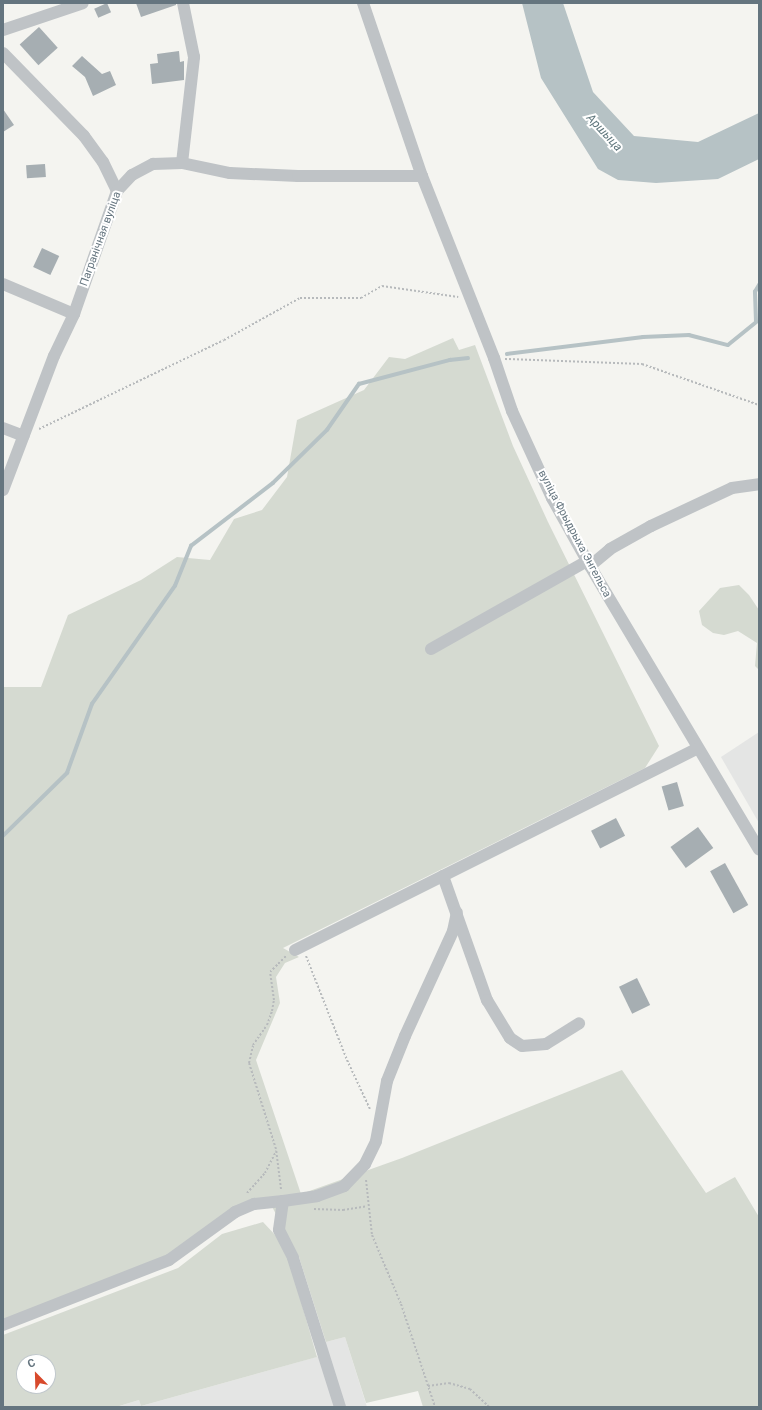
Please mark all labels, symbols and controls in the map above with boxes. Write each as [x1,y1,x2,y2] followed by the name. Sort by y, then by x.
[583,111,625,155] water label: Аршыца
[78,190,124,288] street label: Пагранічная вуліца
[535,468,613,600] street label: вуліца Фрыдрыха Энгельса
[16,1354,56,1394] north arrow
[26,1356,37,1371] text: С

